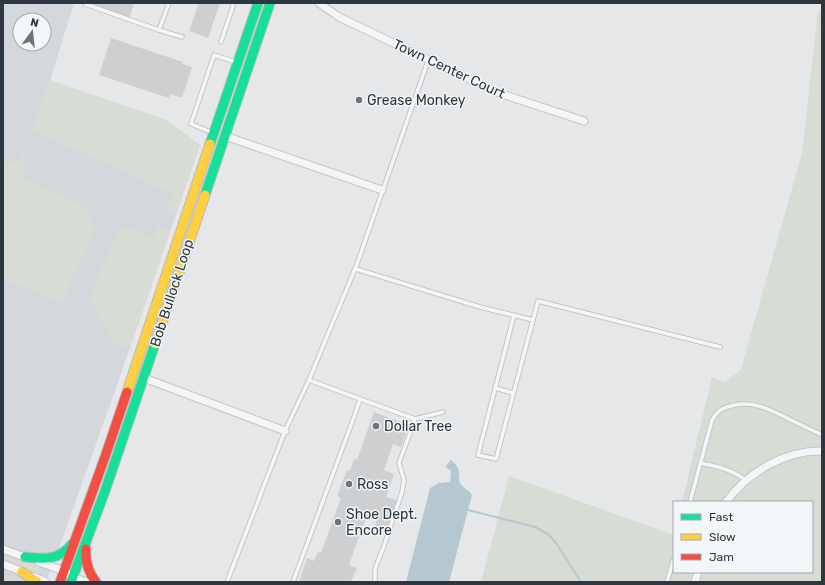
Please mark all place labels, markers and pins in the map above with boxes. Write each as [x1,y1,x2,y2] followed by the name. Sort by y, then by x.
[367,92,466,109] place label: Grease Monkey
[354,95,364,105] marker: Grease Monkey
[384,418,452,435] place label: Dollar Tree
[371,421,381,431] marker: Dollar Tree
[357,476,388,493] place label: Ross
[344,479,354,489] marker: Ross
[346,506,417,539] place label: Shoe Dept. Encore
[333,517,343,527] marker: Shoe Dept. Encore

